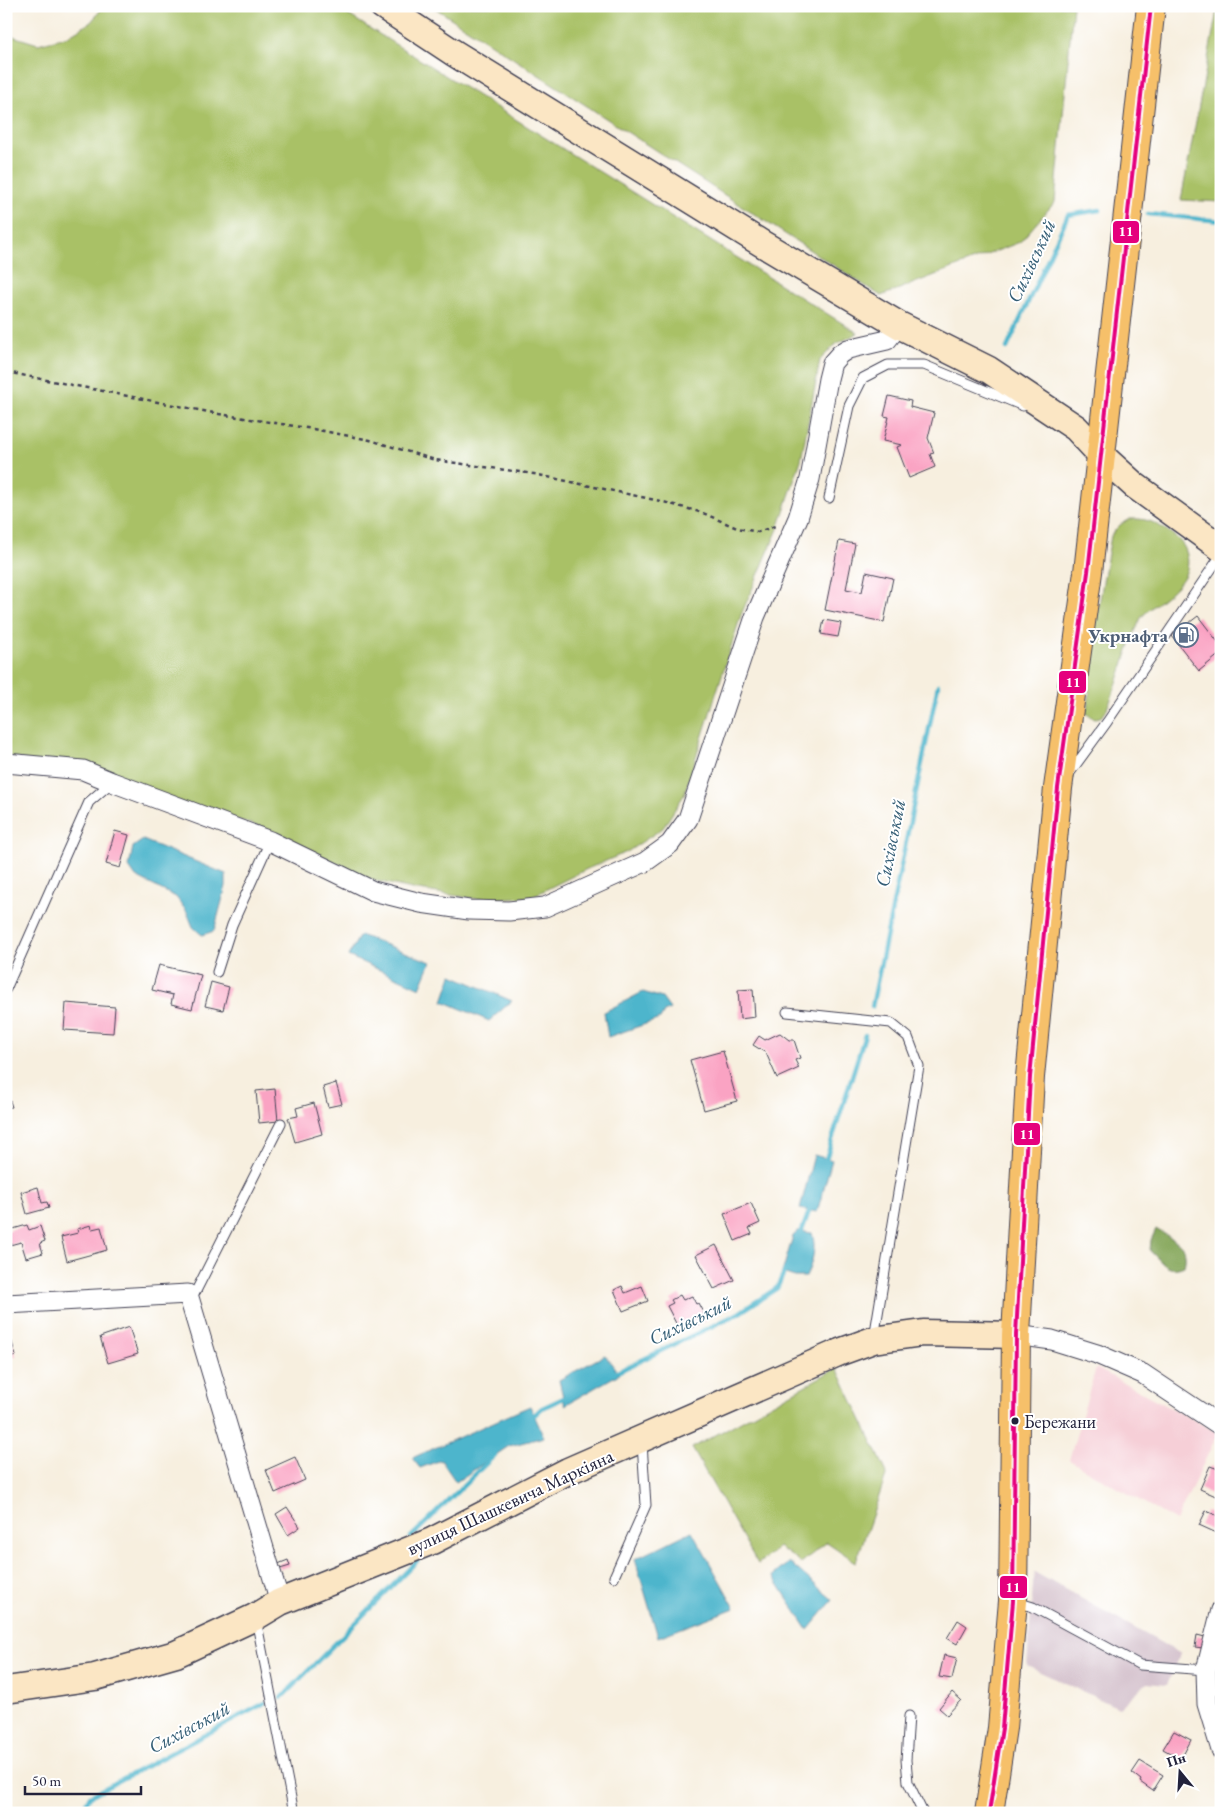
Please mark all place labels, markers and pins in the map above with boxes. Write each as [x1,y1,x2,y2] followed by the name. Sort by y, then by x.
[1173,622,1199,648] fuel station icon: Укрнафта
[1087,623,1169,648] place label: Укрнафта
[1024,1410,1097,1433] place label: Бережани
[1010,1416,1020,1426] marker: Бережани

